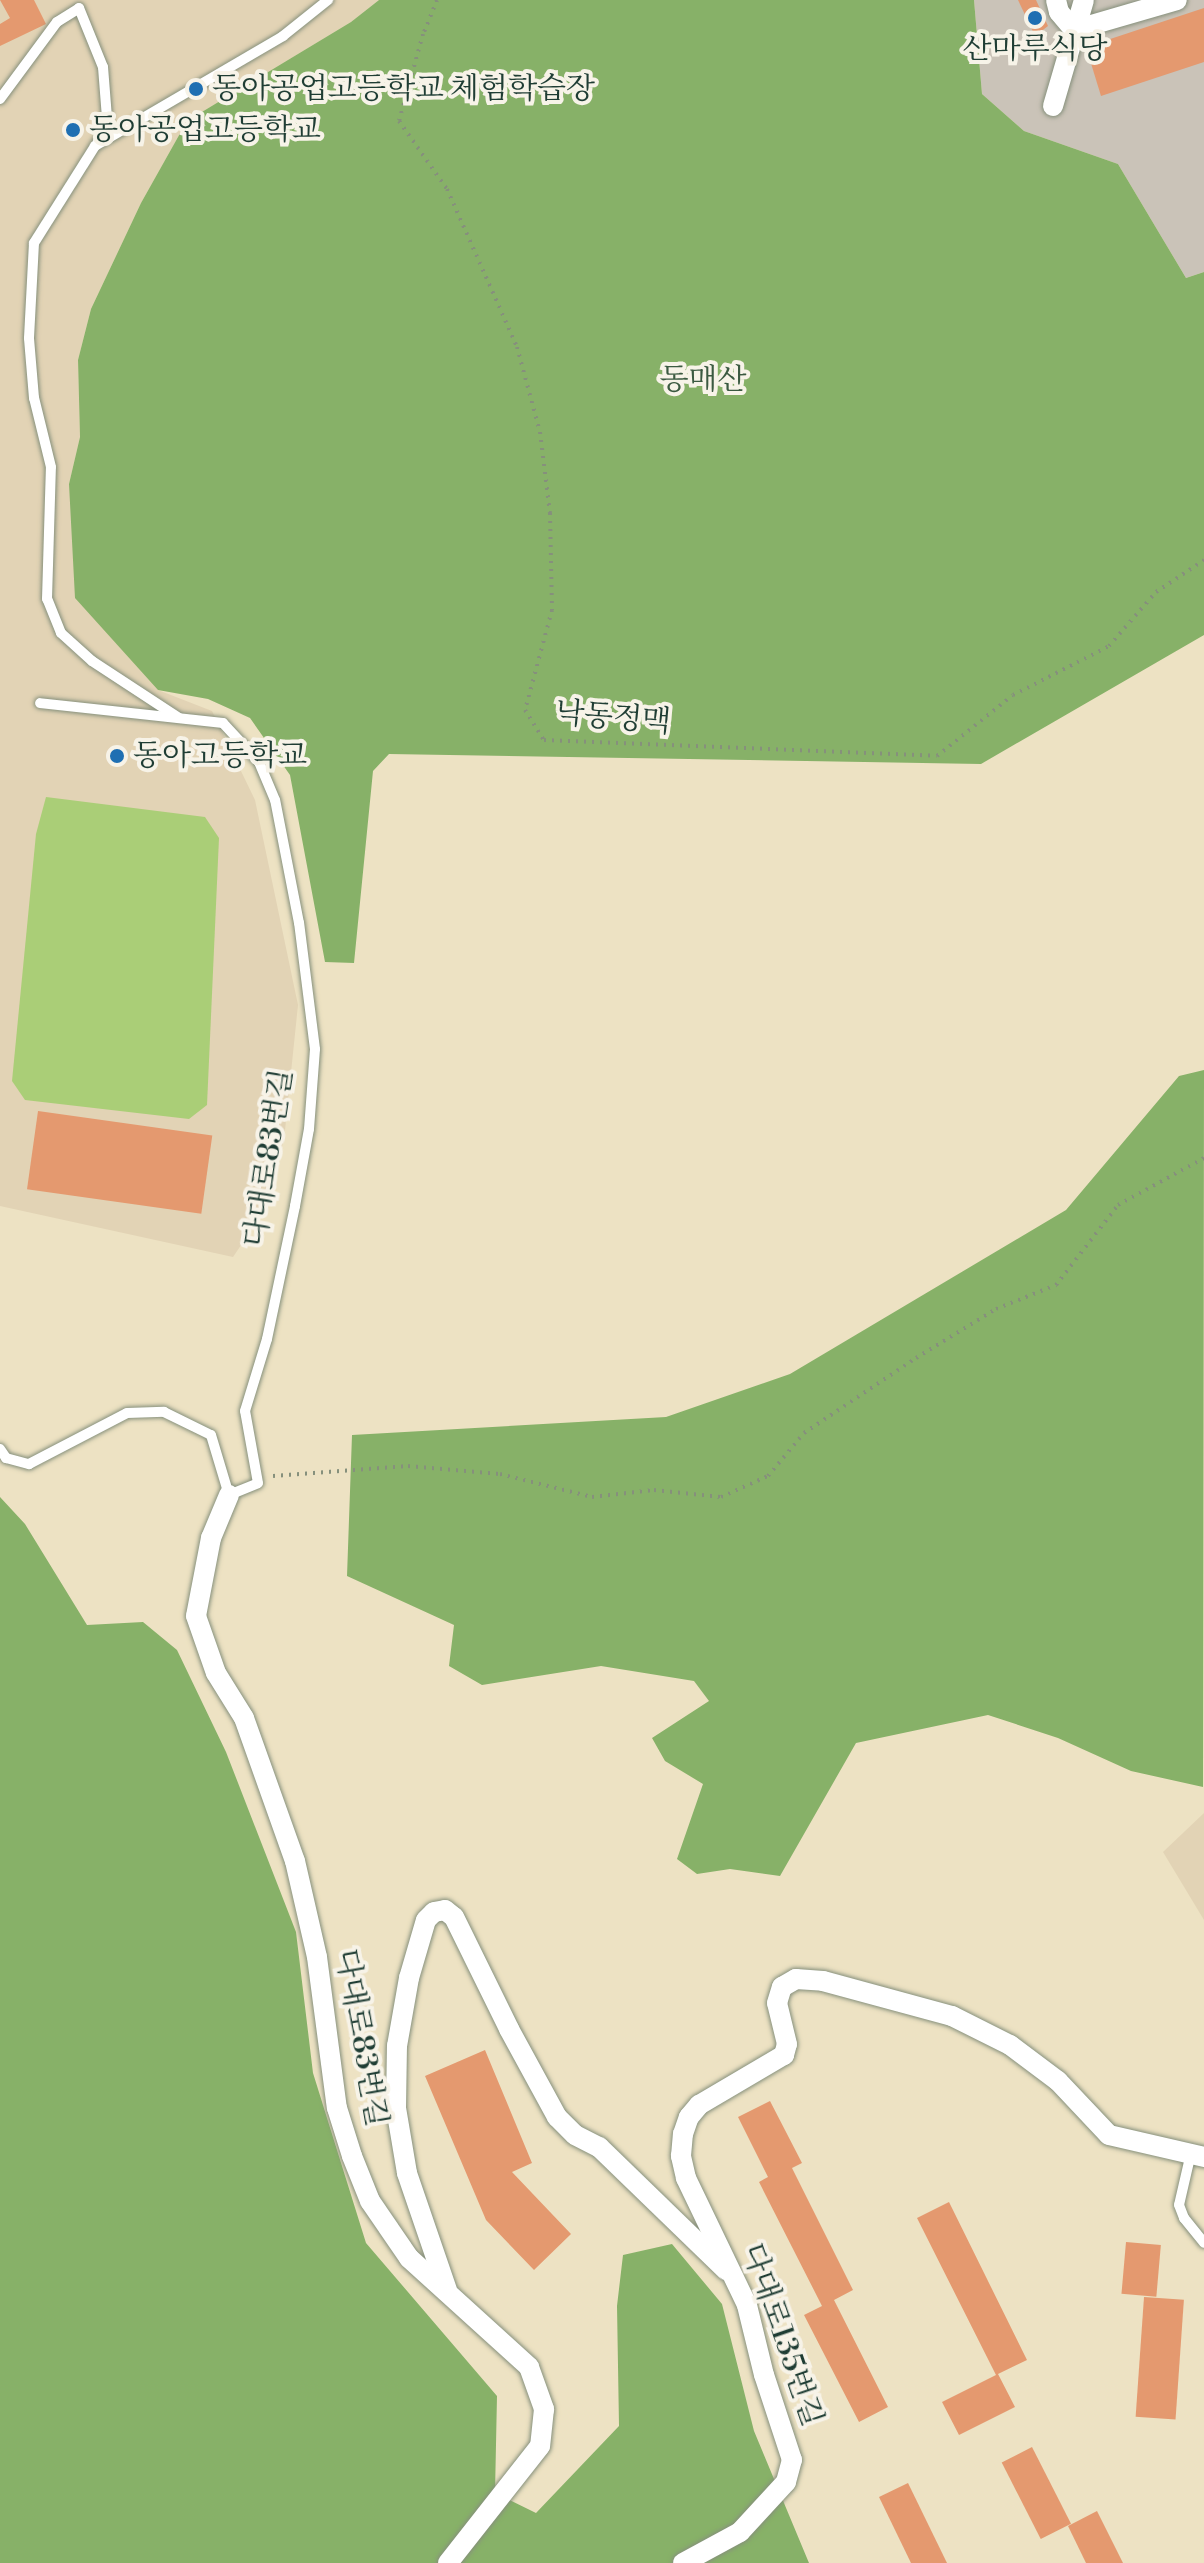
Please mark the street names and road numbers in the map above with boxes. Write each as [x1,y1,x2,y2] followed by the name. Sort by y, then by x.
[554,695,672,741] street label: 낙동정맥
[237,1066,301,1250] street label: 다대로83번길
[328,1946,394,2130] street label: 다대로83번길
[734,2239,830,2431] street label: 다대로135번길

